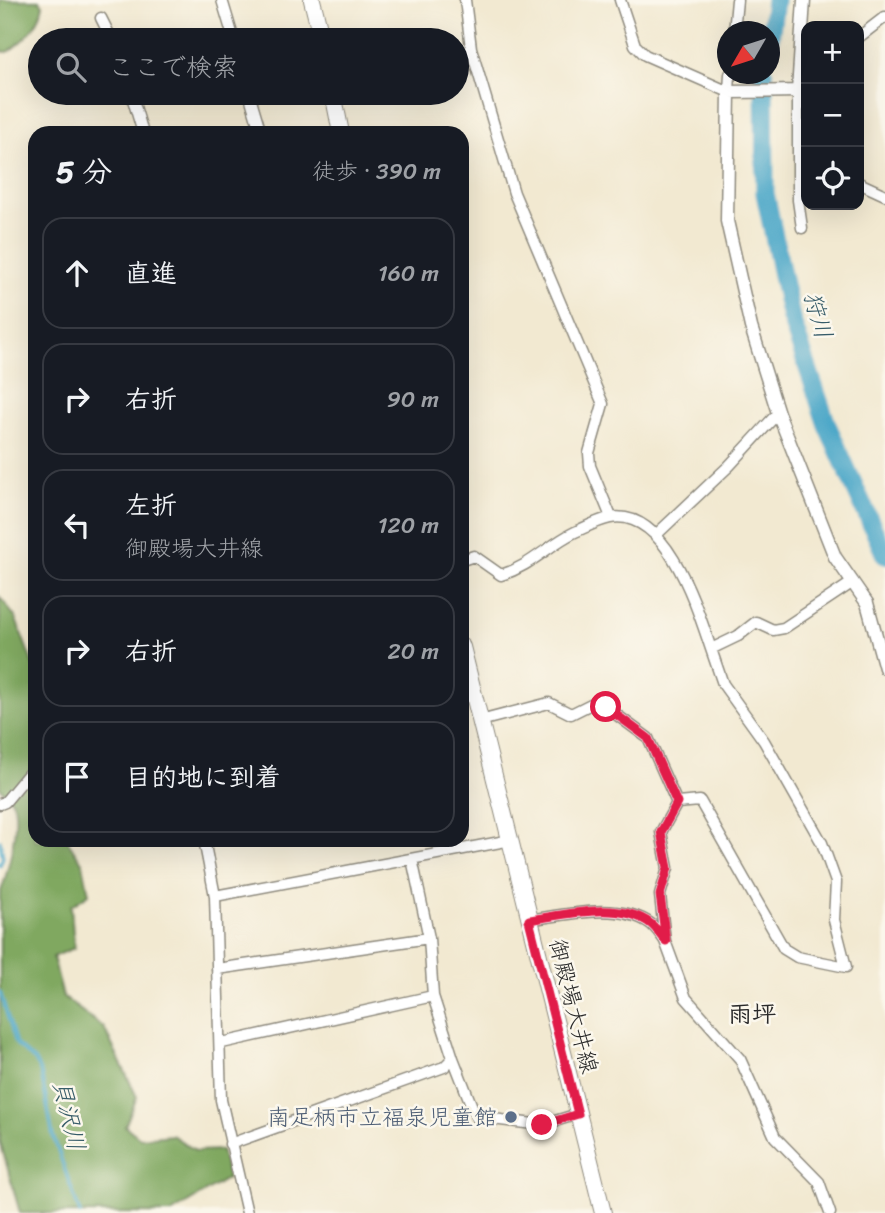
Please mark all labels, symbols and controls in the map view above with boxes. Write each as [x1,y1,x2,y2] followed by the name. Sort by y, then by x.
[717,21,780,84] north arrow
[801,21,864,210] map controls
[801,21,864,84] button: +
[28,28,469,105] search box
[108,44,238,90] text: ここで検索
[52,48,90,86] icon: search
[801,84,864,147] button: −
[56,145,112,199] text: 5 分
[801,147,864,210] button: locate
[312,151,441,192] text: 徒歩 · 390 m
[125,250,177,296] text: 直進
[378,253,439,294] text: 160 m
[58,254,96,292] icon: ahead
[791,286,845,344] water label: 狩川
[125,376,177,422] text: 右折
[387,379,439,420] text: 90 m
[58,380,96,418] icon: right
[125,482,177,528] text: 左折
[378,505,439,546] text: 120 m
[58,506,96,544] icon: left
[125,528,263,569] text: 御殿場大井線
[125,628,177,674] text: 右折
[388,631,439,672] text: 20 m
[58,632,96,670] icon: right
[590,691,621,722] route start
[125,754,281,800] text: 目的地に到着
[58,758,96,796] icon: arrive
[537,934,610,1078] street label: 御殿場大井線
[728,993,776,1035] district label: 雨坪
[40,1075,98,1155] water label: 貝沢川
[267,1097,497,1138] place label: 南足柄市立福泉児童館
[503,1109,519,1125] marker: 南足柄市立福泉児童館
[526,1109,557,1140] route end

